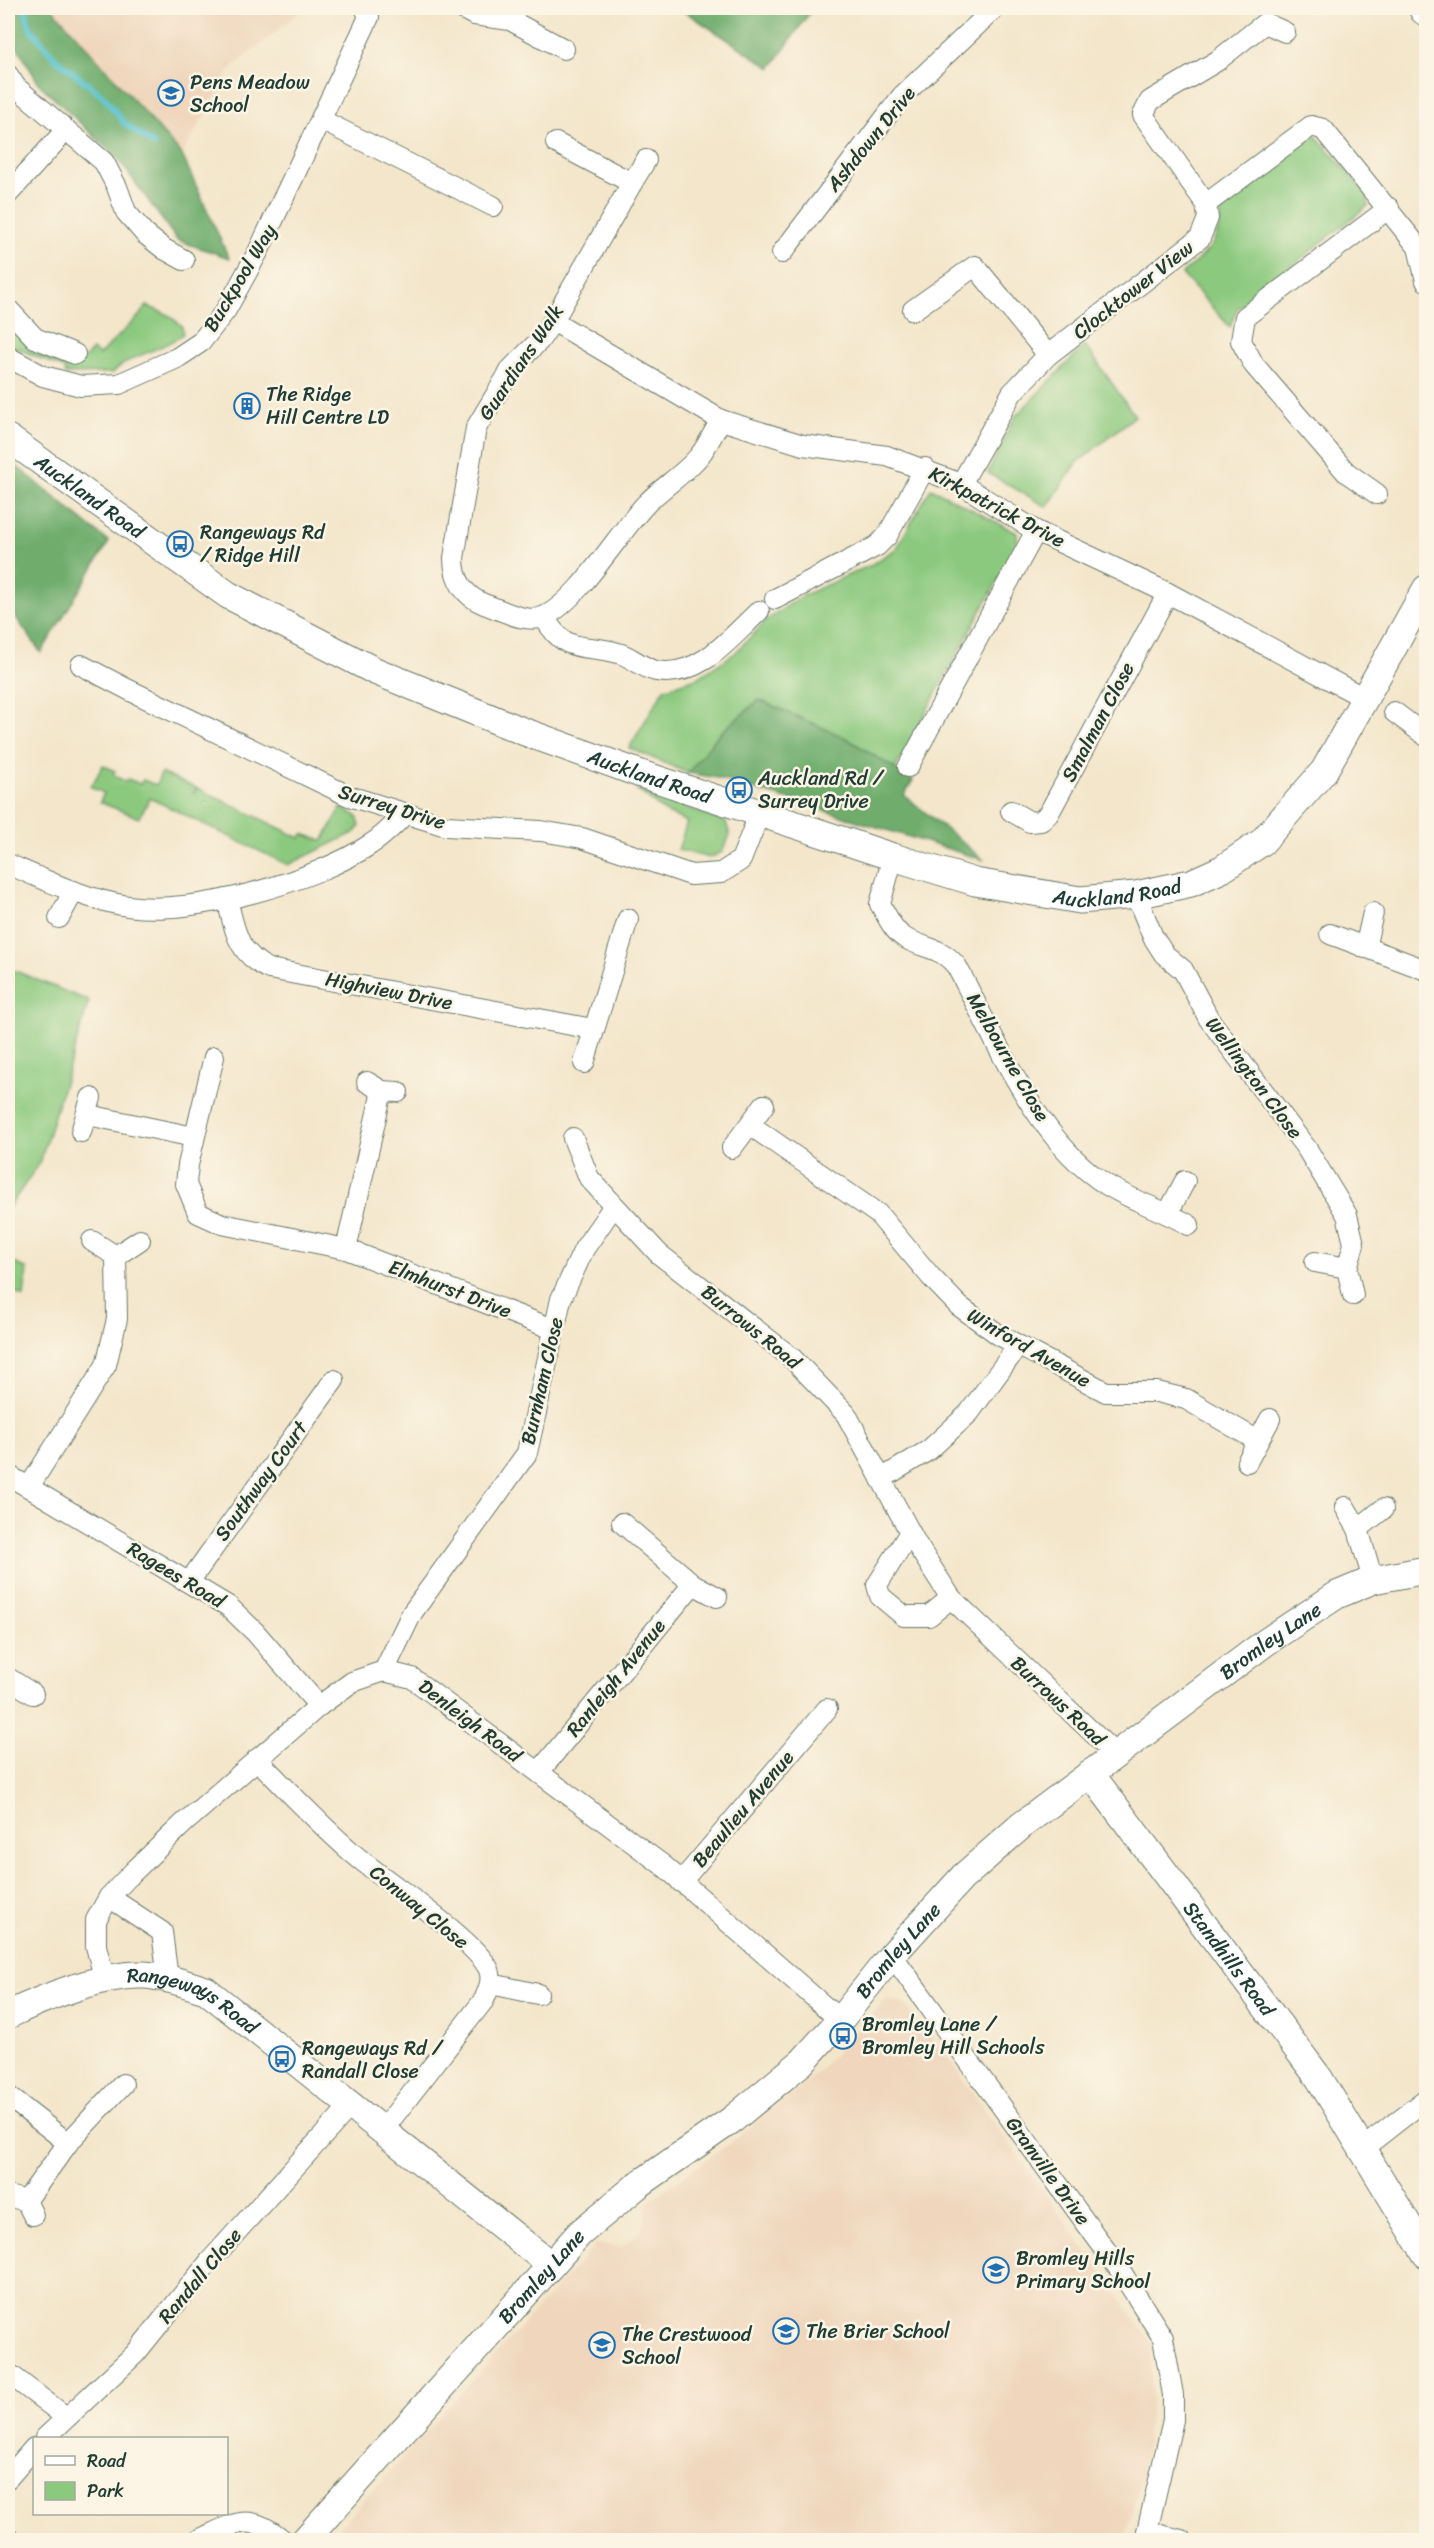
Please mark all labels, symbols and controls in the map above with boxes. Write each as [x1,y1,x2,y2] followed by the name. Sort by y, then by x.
[190,65,310,123] place label: Pens Meadow School
[156,78,186,108] school or university icon: Pens Meadow School
[817,78,925,200] street label: Ashdown Drive
[194,216,287,339] street label: Buckpool Way
[1065,231,1202,349] street label: Clocktower View
[469,296,573,428] street label: Guardians Walk
[266,377,389,435] place label: The Ridge Hill Centre LD
[232,391,262,421] building icon: The Ridge Hill Centre LD
[26,444,153,549] street label: Auckland Road
[922,456,1072,558] street label: Kirkpatrick Drive
[200,515,326,573] place label: Rangeways Rd / Ridge Hill
[165,529,195,559] bus stop icon: Rangeways Rd / Ridge Hill
[1052,656,1144,788] street label: Smalman Close
[582,738,718,814] street label: Auckland Road
[757,761,885,819] place label: Auckland Rd / Surrey Drive
[334,774,450,840] street label: Surrey Drive
[724,775,754,805] bus stop icon: Auckland Rd / Surrey Drive
[1049,868,1186,918] street label: Auckland Road
[322,962,456,1020] street label: Highview Drive
[957,986,1059,1129] street label: Melbourne Close
[1196,1009,1312,1147] street label: Wellington Close
[383,1249,517,1329] street label: Elmhurst Drive
[693,1275,810,1380] street label: Burrows Road
[960,1298,1098,1398] street label: Winford Avenue
[510,1314,574,1448] street label: Burnham Close
[205,1413,317,1549] street label: Southway Court
[120,1532,233,1619] street label: Ragees Road
[1212,1592,1329,1689] street label: Bromley Lane
[557,1611,675,1745] street label: Ranleigh Avenue
[1002,1647,1115,1756] street label: Burrows Road
[410,1670,531,1773] street label: Denleigh Road
[683,1742,803,1876] street label: Beaulieu Avenue
[361,1856,477,1958] street label: Conway Close
[1174,1893,1285,2025] street label: Standhills Road
[846,1894,950,2006] street label: Bromley Lane
[126,1957,268,2044] street label: Rangeways Road
[862,2007,1045,2065] place label: Bromley Lane / Bromley Hill Schools
[828,2021,858,2051] bus stop icon: Bromley Lane / Bromley Hill Schools
[302,2031,444,2089] place label: Rangeways Rd / Randall Close
[267,2044,297,2074] bus stop icon: Rangeways Rd / Randall Close
[996,2109,1100,2233] street label: Granville Drive
[149,2220,251,2332] street label: Randall Close
[489,2221,594,2332] street label: Bromley Lane
[1016,2241,1151,2299] place label: Bromley Hills Primary School
[981,2255,1011,2285] school or university icon: Bromley Hills Primary School
[806,2314,950,2349] place label: The Brier School
[771,2316,801,2346] school or university icon: The Brier School
[622,2317,753,2375] place label: The Crestwood School
[587,2330,617,2360] school or university icon: The Crestwood School
[33,2437,228,2515] legend
[87,2445,127,2477] text: Road
[87,2475,124,2507] text: Park

